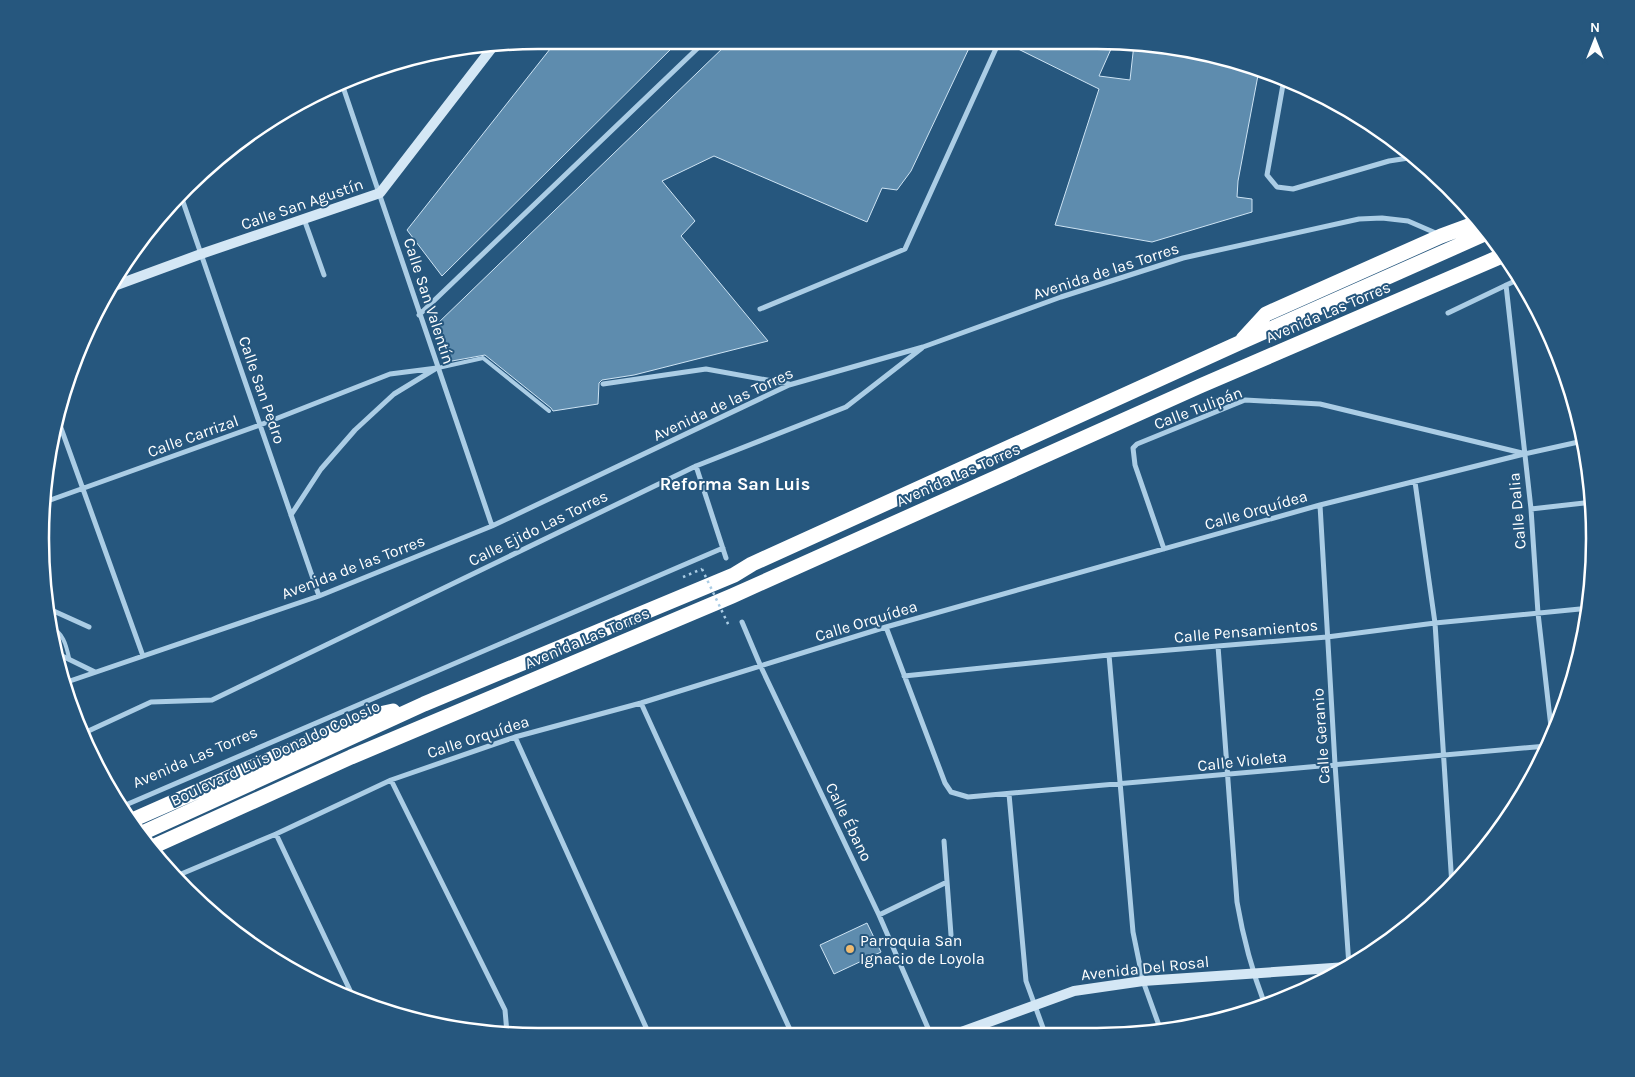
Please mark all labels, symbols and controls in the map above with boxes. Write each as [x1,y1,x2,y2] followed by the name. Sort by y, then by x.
[1570,15,1620,65] north arrow
[1590,19,1600,36] text: N
[238,174,366,234] street label: Calle San Agustín
[400,235,458,367] street label: Calle San Valentín
[1031,238,1181,304] street label: Avenida de las Torres
[1263,277,1393,347] street label: Avenida Las Torres
[235,334,289,446] street label: Calle San Pedro
[650,363,796,445] street label: Avenida de las Torres
[1151,382,1245,434] street label: Calle Tulipán
[145,411,241,461] street label: Calle Carrizal
[893,439,1023,511] street label: Avenida Las Torres
[1504,472,1530,550] street label: Calle Dalia
[660,473,810,495] district label: Reforma San Luis
[465,486,611,570] street label: Calle Ejido Las Torres
[1202,486,1310,534] street label: Calle Orquídea
[279,531,427,603] street label: Avenida de las Torres
[813,596,919,646] street label: Calle Orquídea
[522,603,652,673] street label: Avenida Las Torres
[1173,615,1319,647] street label: Calle Pensamientos
[1308,688,1334,784] street label: Calle Geranio
[167,696,383,810] street label: Boulevard Luis Donaldo Colosio
[425,712,531,762] street label: Calle Orquídea
[130,722,260,792] street label: Avenida Las Torres
[1196,747,1288,775] street label: Calle Violeta
[822,780,876,864] street label: Calle Ébano
[860,931,985,968] place label: Parroquia San Ignacio de Loyola
[844,943,856,955] marker: Parroquia San Ignacio de Loyola
[1080,952,1210,984] street label: Avenida Del Rosal

